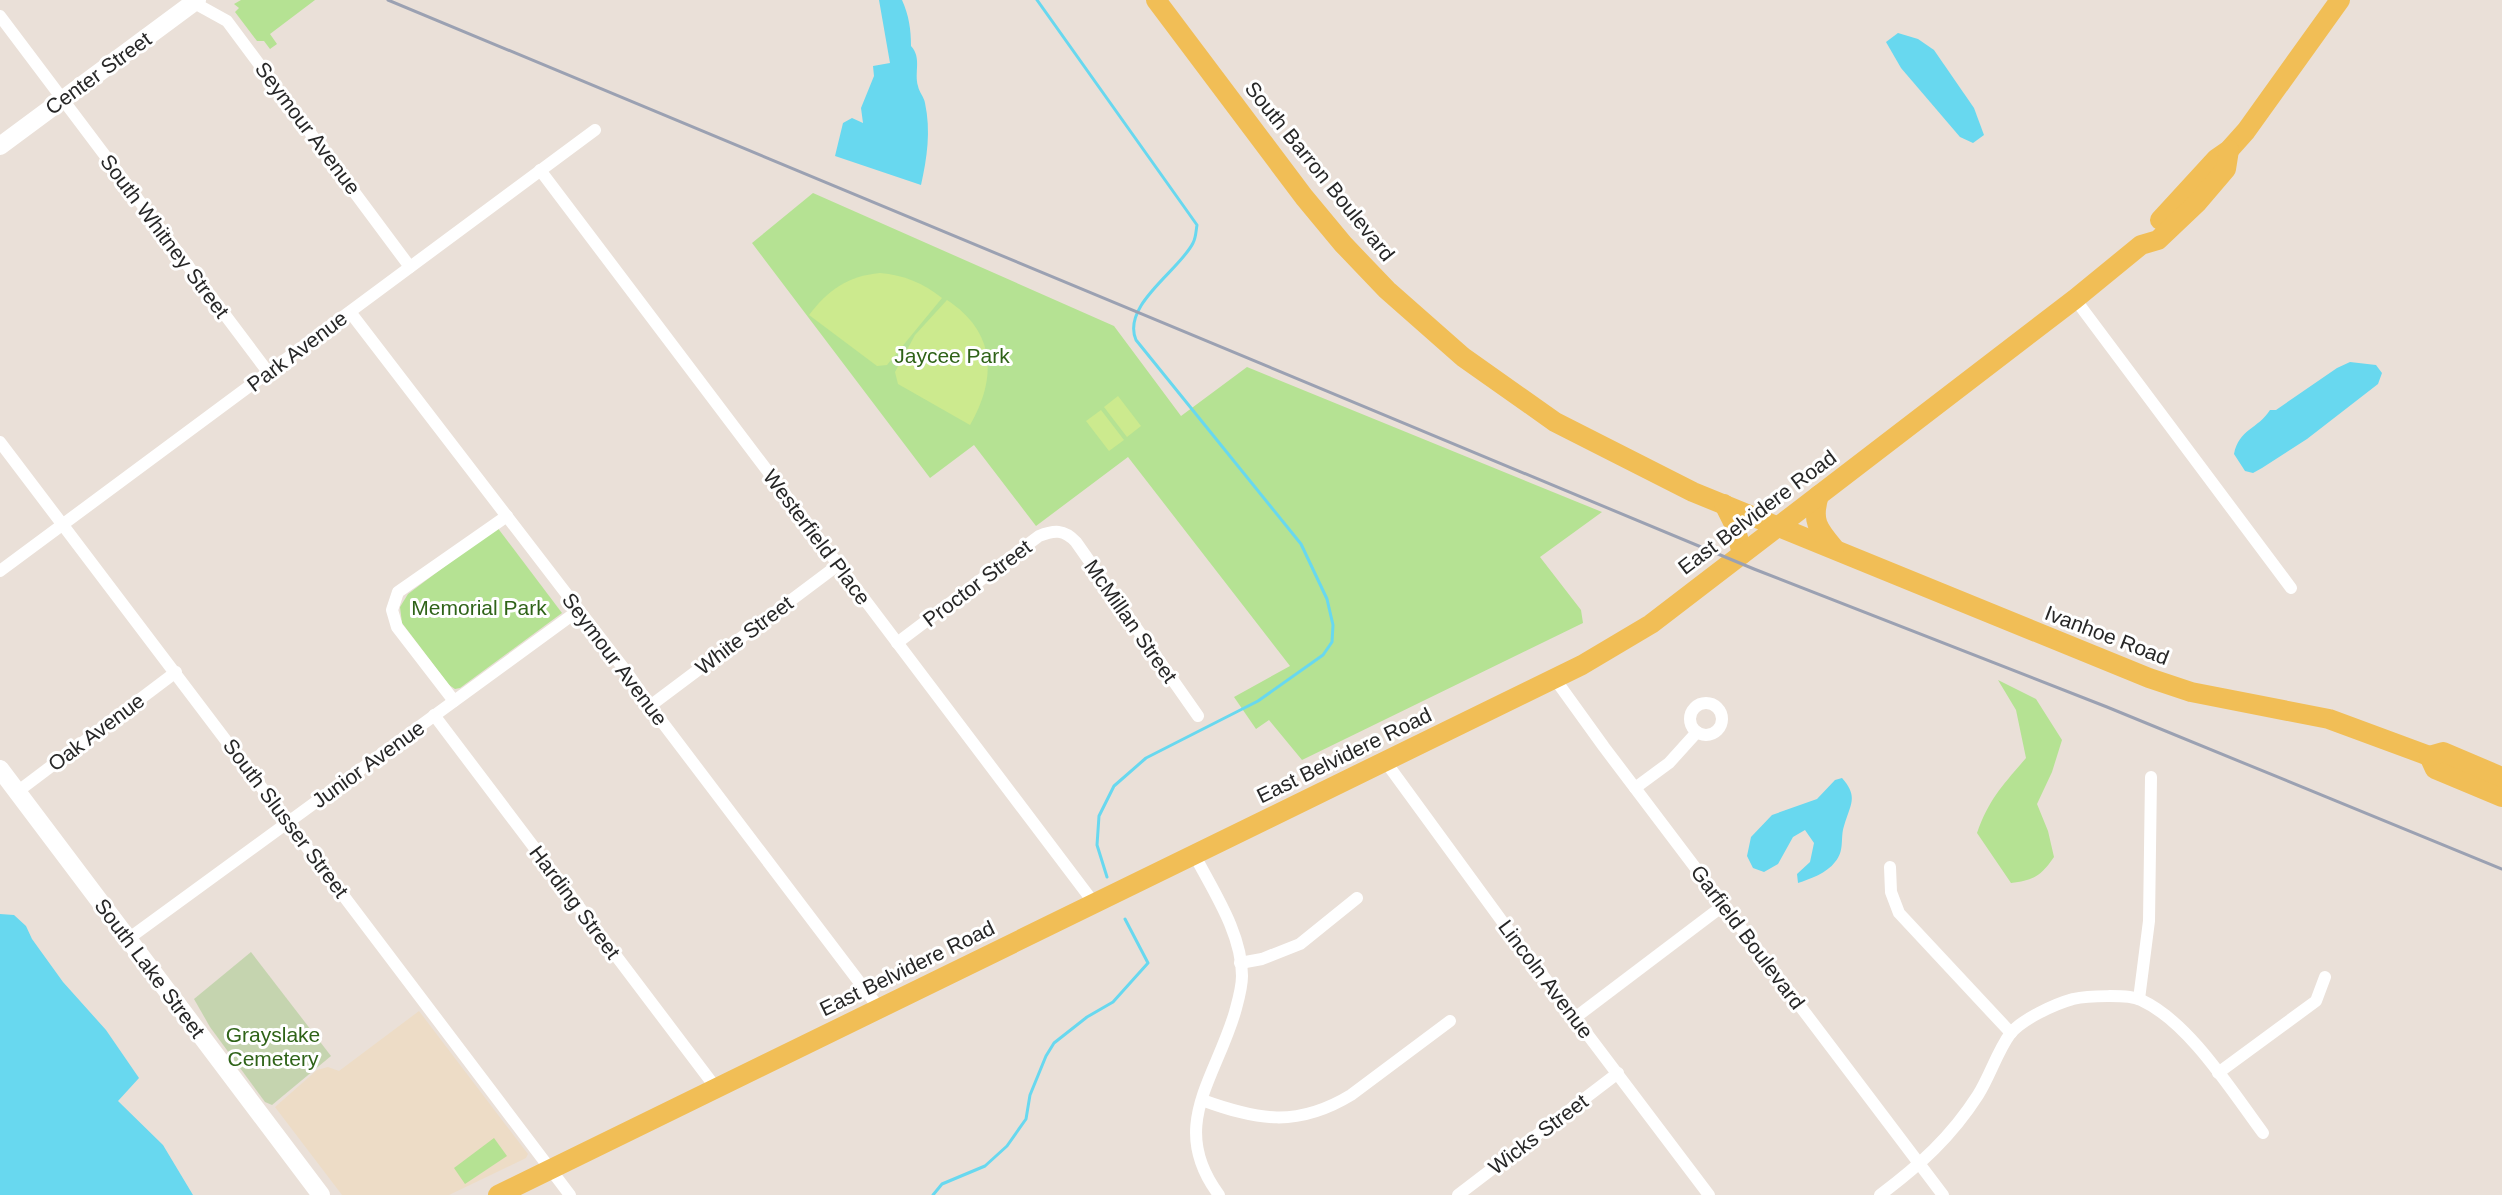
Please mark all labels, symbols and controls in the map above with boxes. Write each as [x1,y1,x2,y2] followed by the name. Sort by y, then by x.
[41,27,155,119] street label: Center Street
[251,57,365,199] street label: Seymour Avenue
[1241,77,1399,265] street label: South Barron Boulevard
[96,150,234,322] street label: South Whitney Street
[243,306,351,396] street label: Park Avenue
[894,344,1010,367] park label: Jaycee Park
[1674,445,1840,579] street label: East Belvidere Road
[759,465,875,609] street label: Westerfield Place
[918,535,1036,631] street label: Proctor Street
[1080,555,1182,687] street label: McMillan Street
[558,588,672,730] street label: Seymour Avenue
[691,591,797,679] street label: White Street
[411,596,547,619] park label: Memorial Park
[2042,601,2172,669] street label: Ivanhoe Road
[44,688,148,776] street label: Oak Avenue
[1253,703,1435,807] street label: East Belvidere Road
[308,716,428,812] street label: Junior Avenue
[219,734,353,902] street label: South Slusser Street
[525,841,625,963] street label: Harding Street
[1686,861,1810,1013] street label: Garfield Boulevard
[90,894,210,1042] street label: South Lake Street
[1494,915,1598,1043] street label: Lincoln Avenue
[816,916,998,1020] street label: East Belvidere Road
[226,1023,320,1070] park label: Grayslake Cemetery
[1484,1089,1592,1179] street label: Wicks Street

